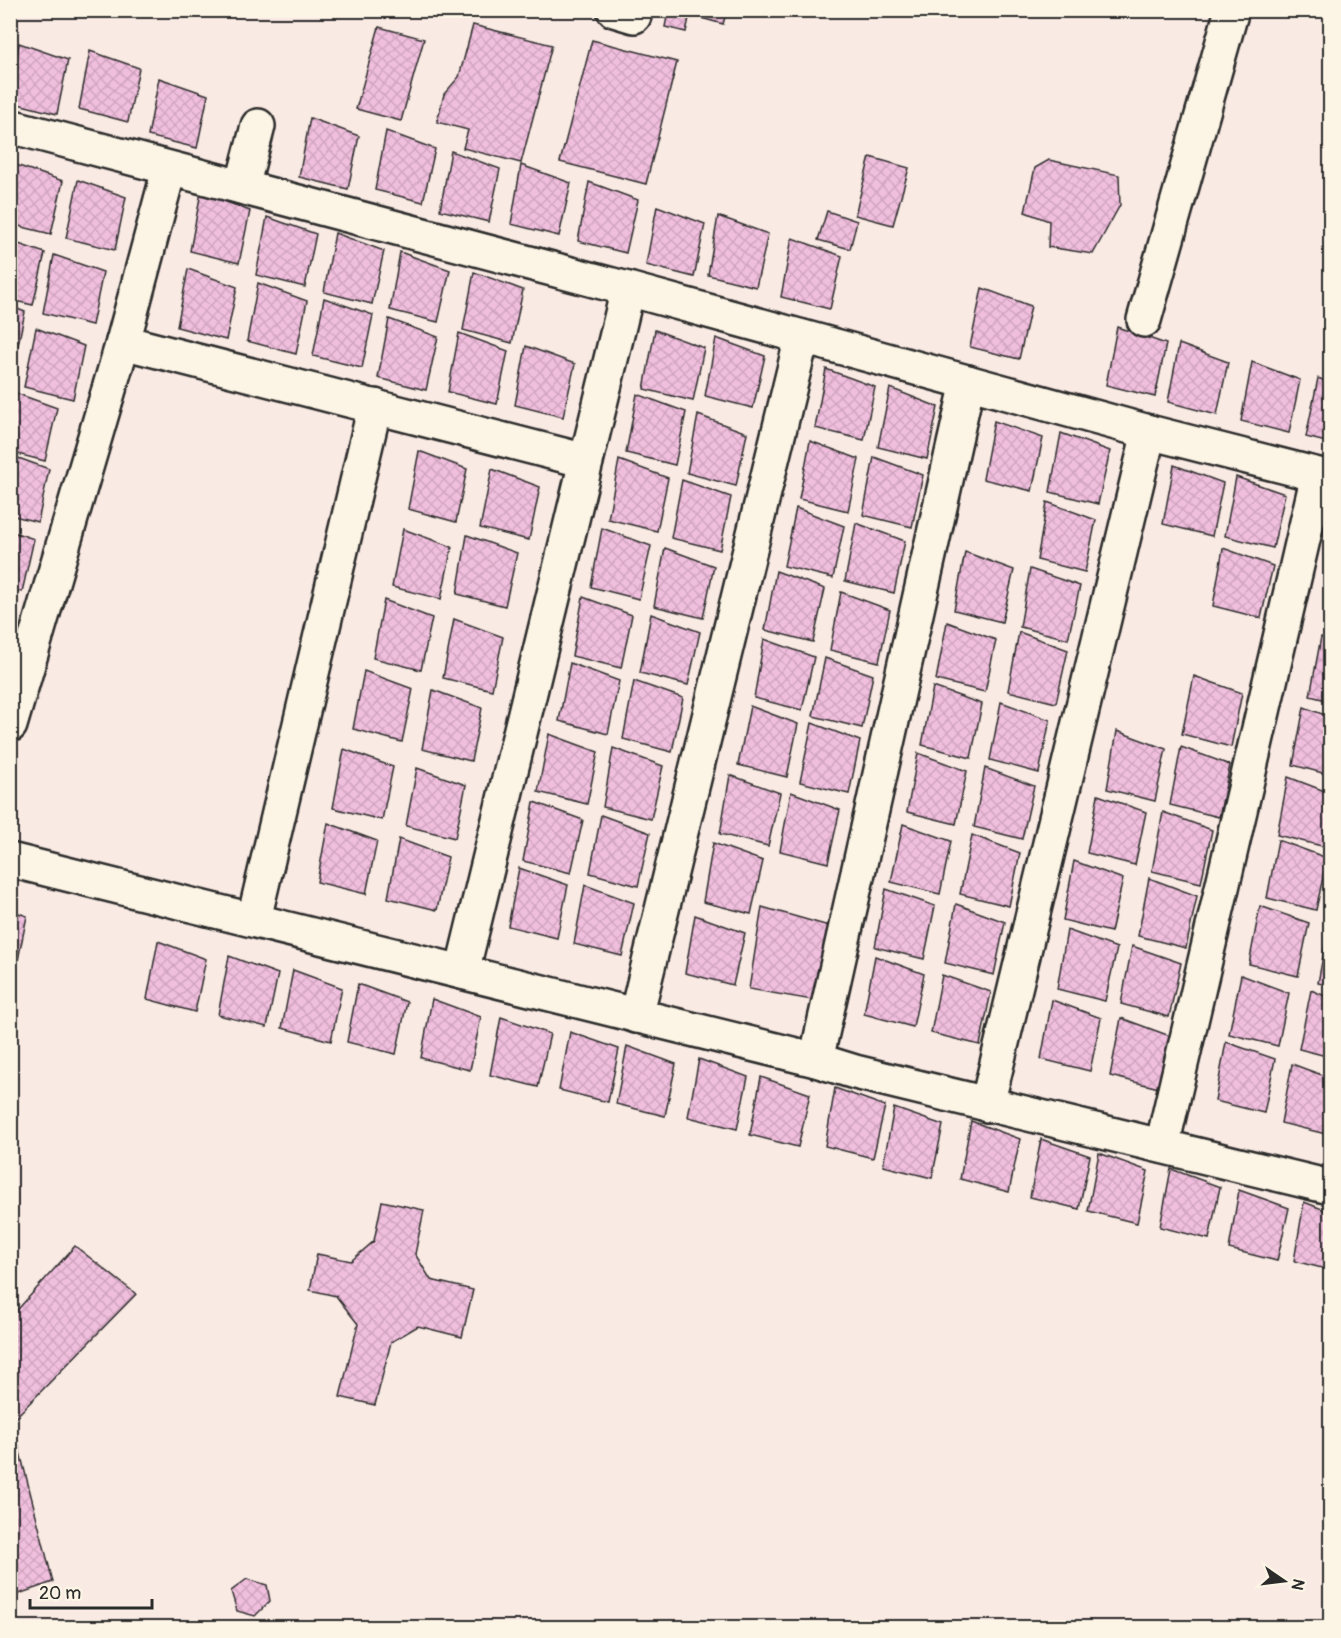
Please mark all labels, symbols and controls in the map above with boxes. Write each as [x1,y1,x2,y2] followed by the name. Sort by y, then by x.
[1254,1551,1314,1611] north arrow
[30,1572,152,1610] scale bar
[1287,1577,1309,1592] text: N
[39,1582,81,1605] text: 20 m

